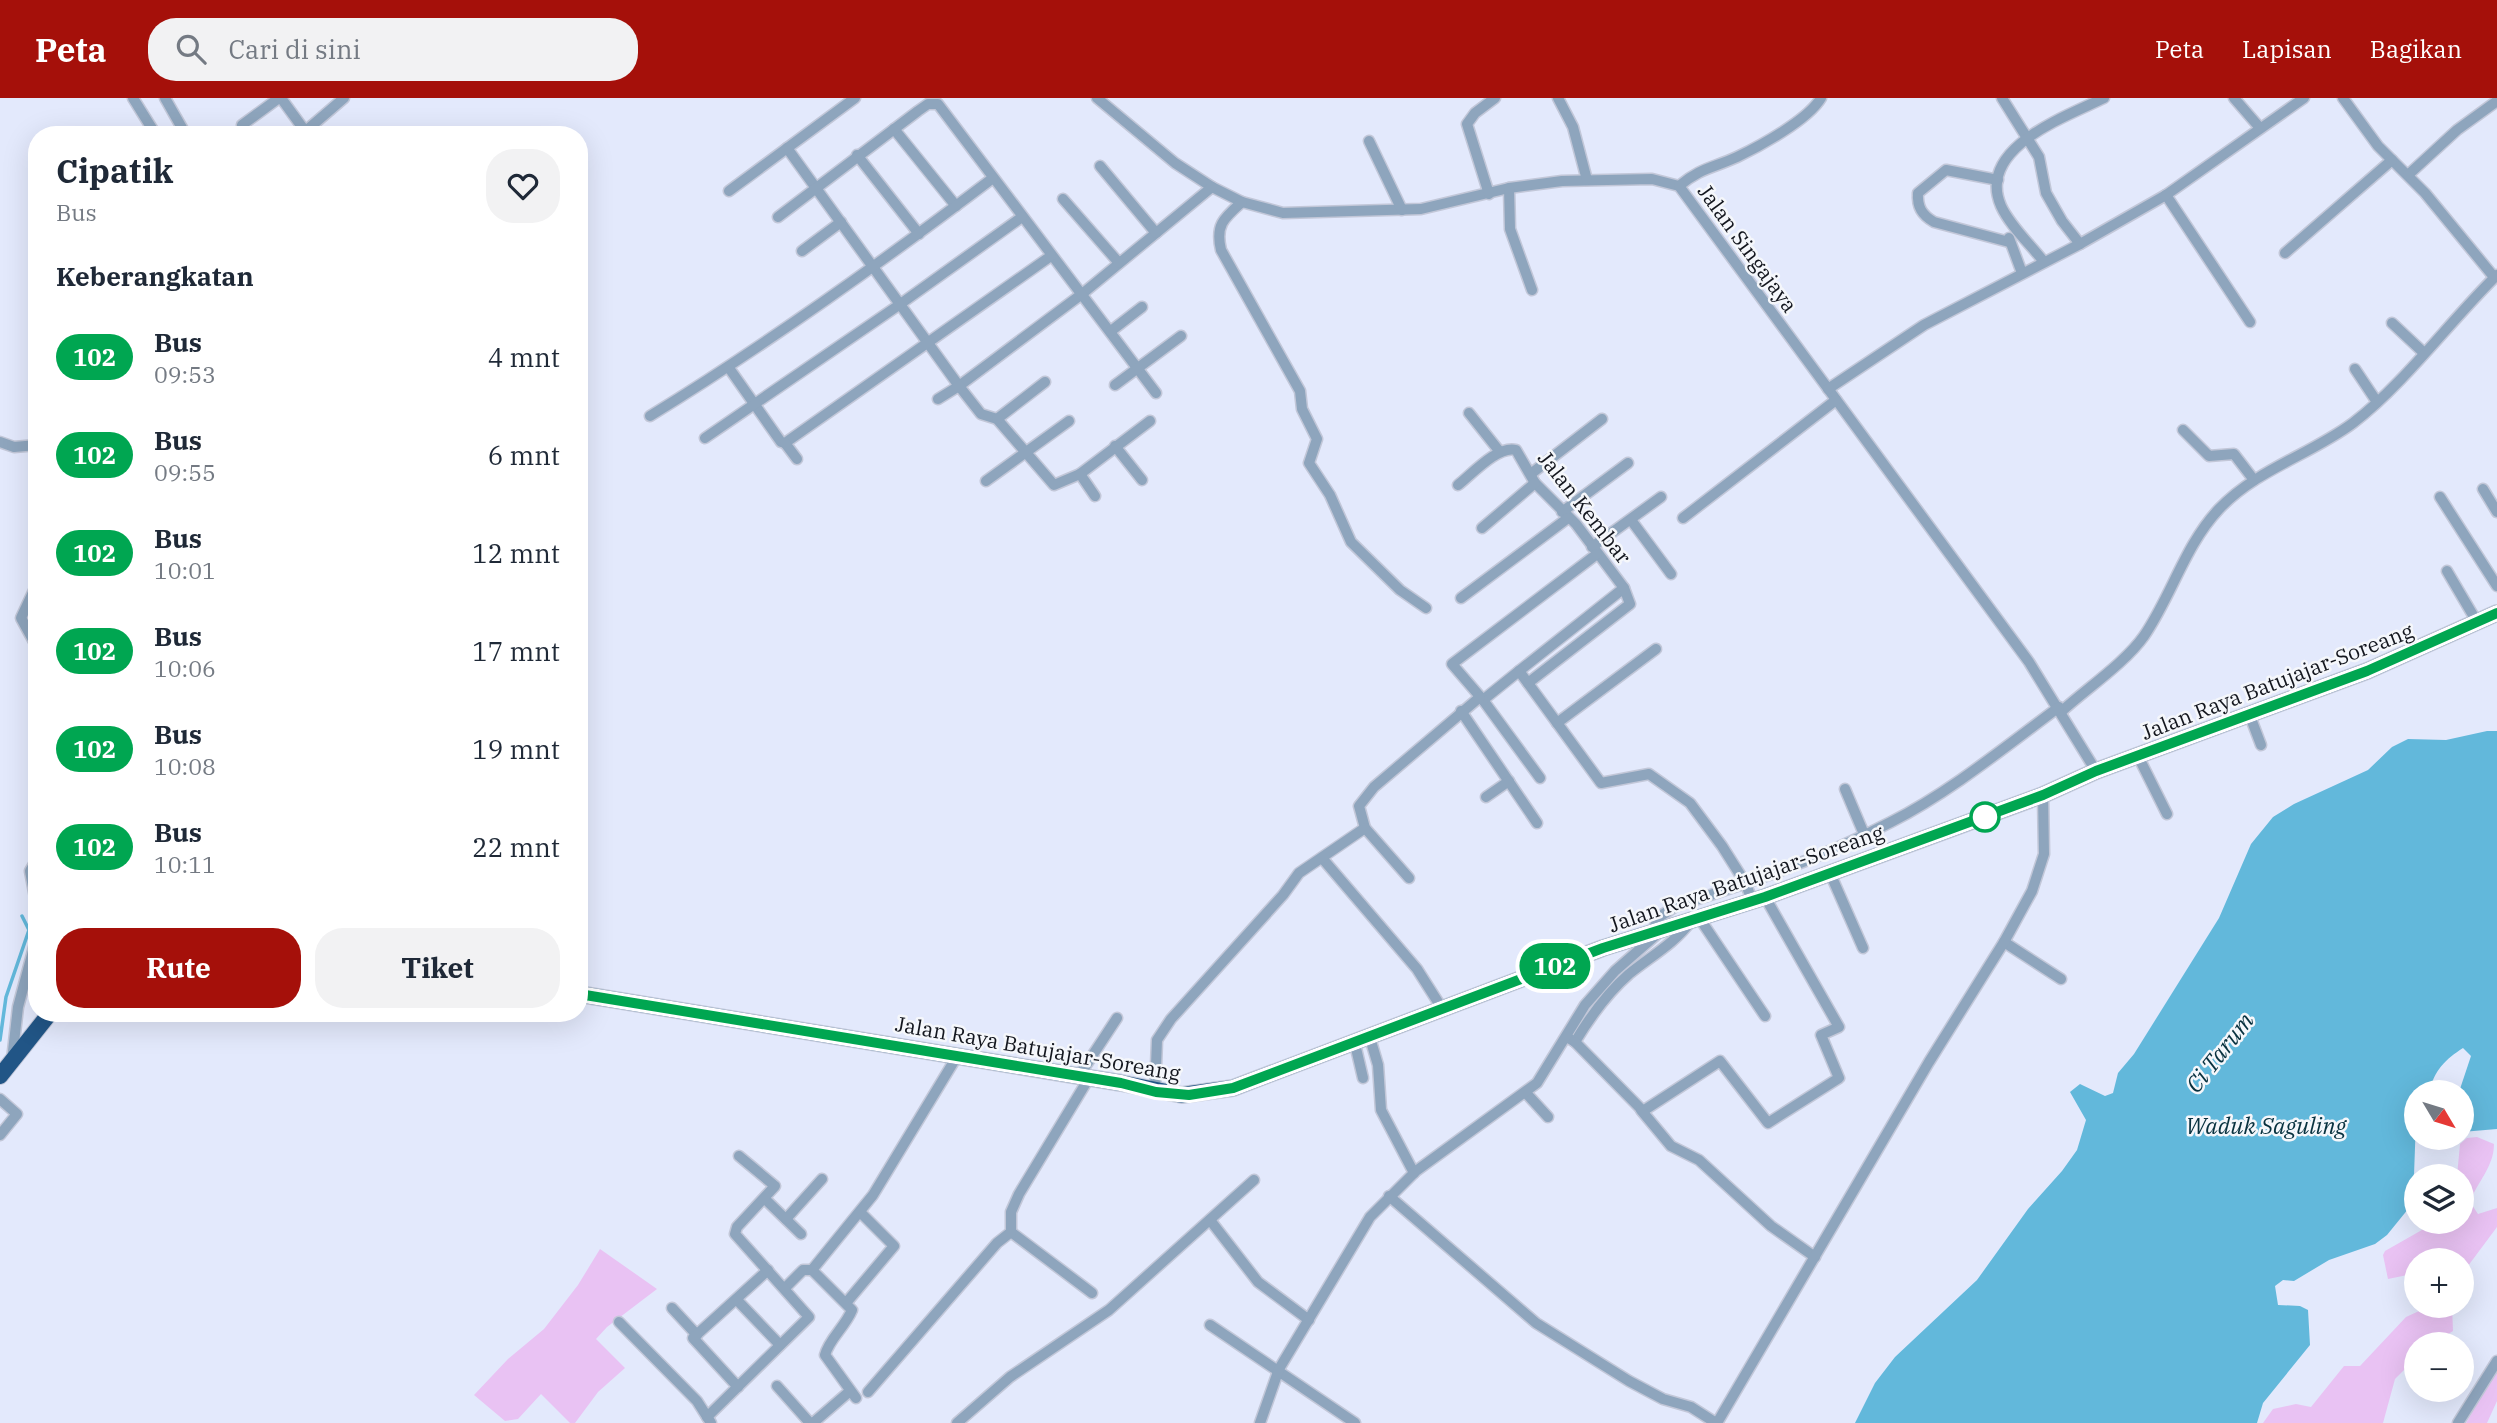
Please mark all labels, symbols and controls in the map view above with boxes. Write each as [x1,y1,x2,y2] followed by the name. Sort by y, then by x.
[148,18,638,81] search box
[35,28,106,71] text: Peta
[172,30,210,68] icon: search
[228,32,361,66] text: Cari di sini
[2155,33,2204,65] text: Peta
[2242,33,2332,65] text: Lapisan
[2370,33,2462,65] text: Bagikan
[56,149,173,192] text: Cipatik
[486,149,560,223] button: heart
[1692,178,1804,318] street label: Jalan Singajaya
[56,197,97,227] text: Bus
[56,259,254,293] text: Keberangkatan
[154,325,202,359] text: Bus
[488,340,560,374] text: 4 mnt
[73,341,116,373] text: 102
[154,359,216,389] text: 09:53
[154,423,202,457] text: Bus
[488,438,560,472] text: 6 mnt
[73,439,116,471] text: 102
[1532,445,1638,570] street label: Jalan Kembar
[154,457,216,487] text: 09:55
[154,521,202,555] text: Bus
[472,536,560,570] text: 12 mnt
[73,537,116,569] text: 102
[154,555,216,585] text: 10:01
[2137,616,2418,746] street label: Jalan Raya Batujajar-Soreang
[154,619,202,653] text: Bus
[472,634,560,668] text: 17 mnt
[73,635,116,667] text: 102
[154,653,216,683] text: 10:06
[154,717,202,751] text: Bus
[472,732,560,766] text: 19 mnt
[73,733,116,765] text: 102
[154,751,216,781] text: 10:08
[1970,802,2000,832] unlabelled marker
[154,815,202,849] text: Bus
[1605,817,1888,938] street label: Jalan Raya Batujajar-Soreang
[472,830,560,864] text: 22 mnt
[73,831,116,863] text: 102
[154,849,216,879] text: 10:11
[56,928,301,1008] button: Rute
[315,928,560,1008] button: Tiket
[1515,943,1595,989] line badge: 102
[1533,950,1577,982] text: 102
[2178,1005,2260,1098] water label: Ci Tarum
[893,1009,1183,1087] street label: Jalan Raya Batujajar-Soreang
[2404,1080,2474,1150] north arrow
[2404,1080,2474,1402] map controls
[2186,1110,2348,1140] water label: Waduk Saguling
[2404,1164,2474,1234] button: layers
[2404,1248,2474,1318] button: +
[2404,1332,2474,1402] button: −

